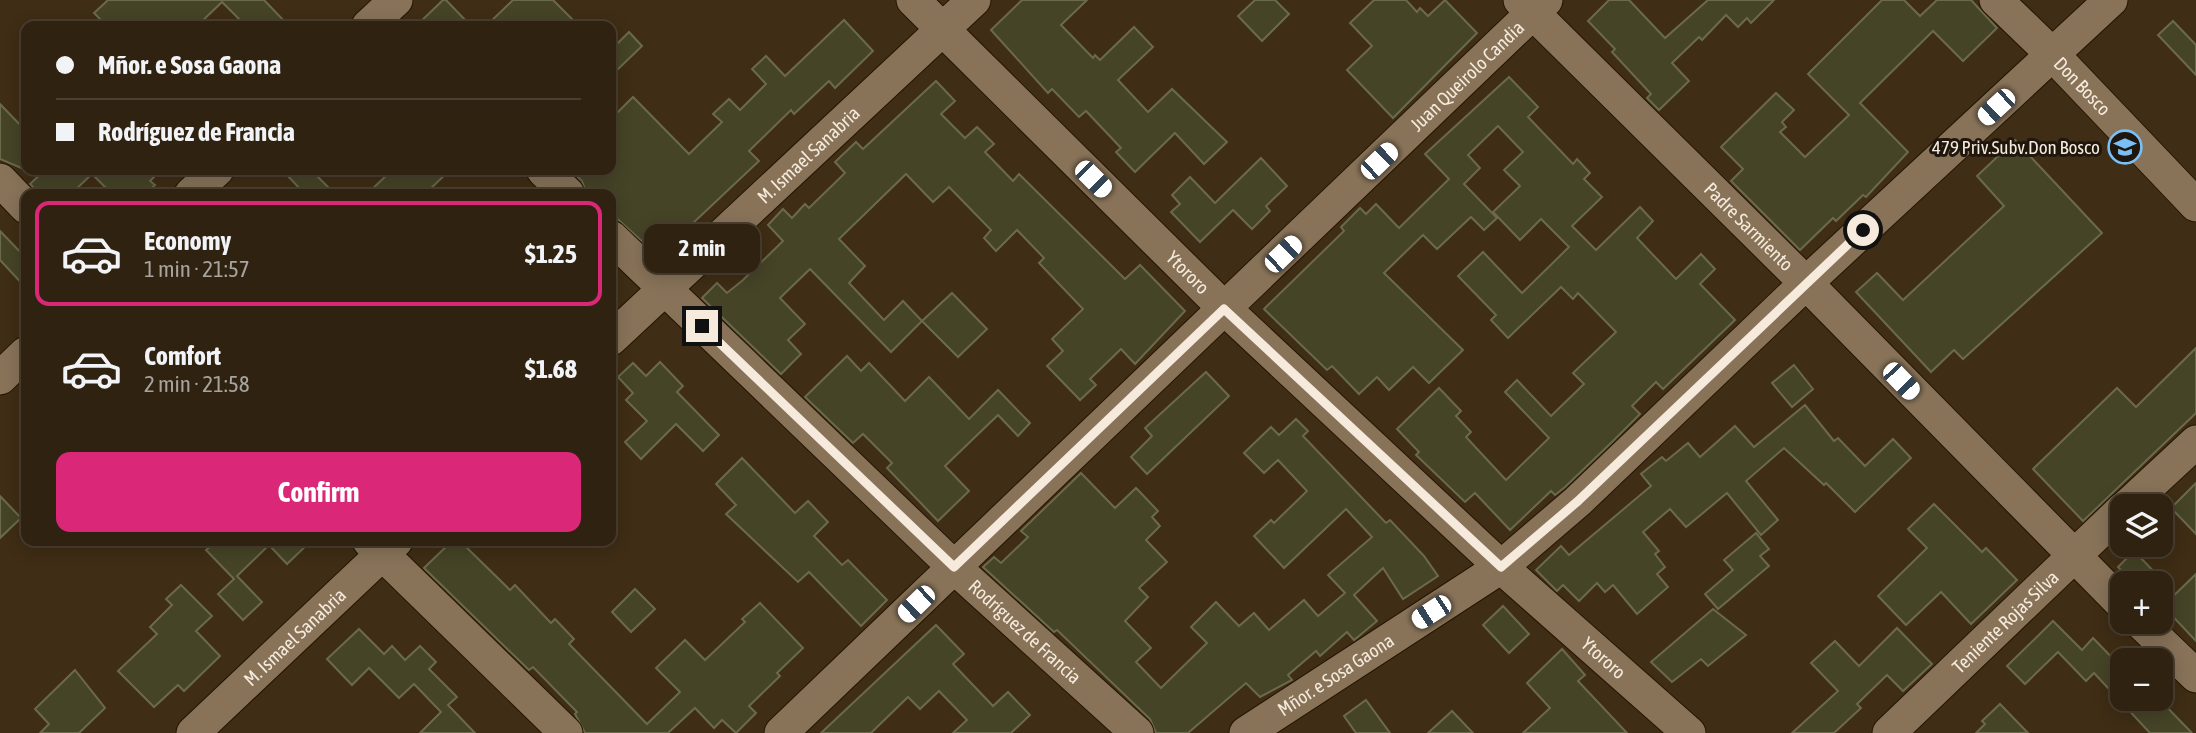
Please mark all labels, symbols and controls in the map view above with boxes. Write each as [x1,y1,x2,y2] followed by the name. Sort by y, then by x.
[1406,16,1528,135] street label: Juan Queirolo Candia
[98,50,281,80] text: Mñor. e Sosa Gaona
[2050,52,2115,120] street label: Don Bosco
[1974,85,2019,129] car
[753,102,864,208] street label: M. Ismael Sanabria
[98,117,295,147] text: Rodríguez de Francia
[2106,128,2144,166] school or university icon: 479 Priv.Subv.Don Bosco
[1932,136,2100,158] place label: 479 Priv.Subv.Don Bosco
[1357,139,1402,183] car
[1071,157,1116,201] car
[1700,178,1798,275] street label: Padre Sarmiento
[1847,214,1879,246] route start
[60,222,123,285] icon: car
[644,224,760,274] callout: 2 min
[144,226,231,256] text: Economy
[1261,232,1306,276] car
[679,235,725,261] text: 2 min
[525,239,577,269] text: $1.25
[1162,246,1214,298] street label: Ytororo
[144,256,250,282] text: 1 min · 21:57
[686,310,718,342] route end
[60,337,123,400] icon: car
[144,341,221,371] text: Comfort
[525,354,577,384] text: $1.68
[1879,359,1924,403] car
[144,371,250,397] text: 2 min · 21:58
[56,452,581,532] button: Confirm
[2110,494,2173,711] map controls
[2110,494,2173,557] button: layers
[1948,566,2063,678] street label: Teniente Rojas Silva
[2110,571,2173,634] button: +
[964,575,1086,688] street label: Rodríguez de Francia
[894,582,939,626] car
[239,583,350,690] street label: M. Ismael Sanabria
[1408,592,1455,632] car
[1274,629,1398,720] street label: Mñor. e Sosa Gaona
[1577,632,1630,683] street label: Ytororo
[2110,648,2173,711] button: −

